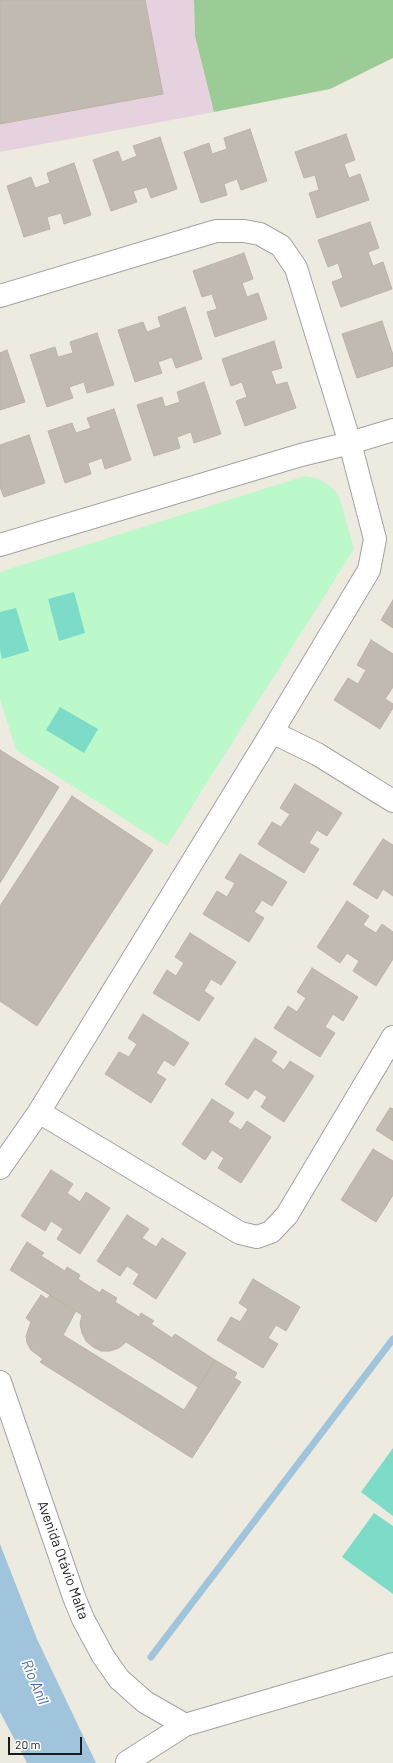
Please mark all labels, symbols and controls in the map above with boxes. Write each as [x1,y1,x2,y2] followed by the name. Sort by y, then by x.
[34,1498,92,1622] street label: Avenida Otávio Malta
[17,1657,53,1707] water label: Rio Anil
[10,1729,84,1755] scale bar
[15,1737,41,1751] text: 20 m

